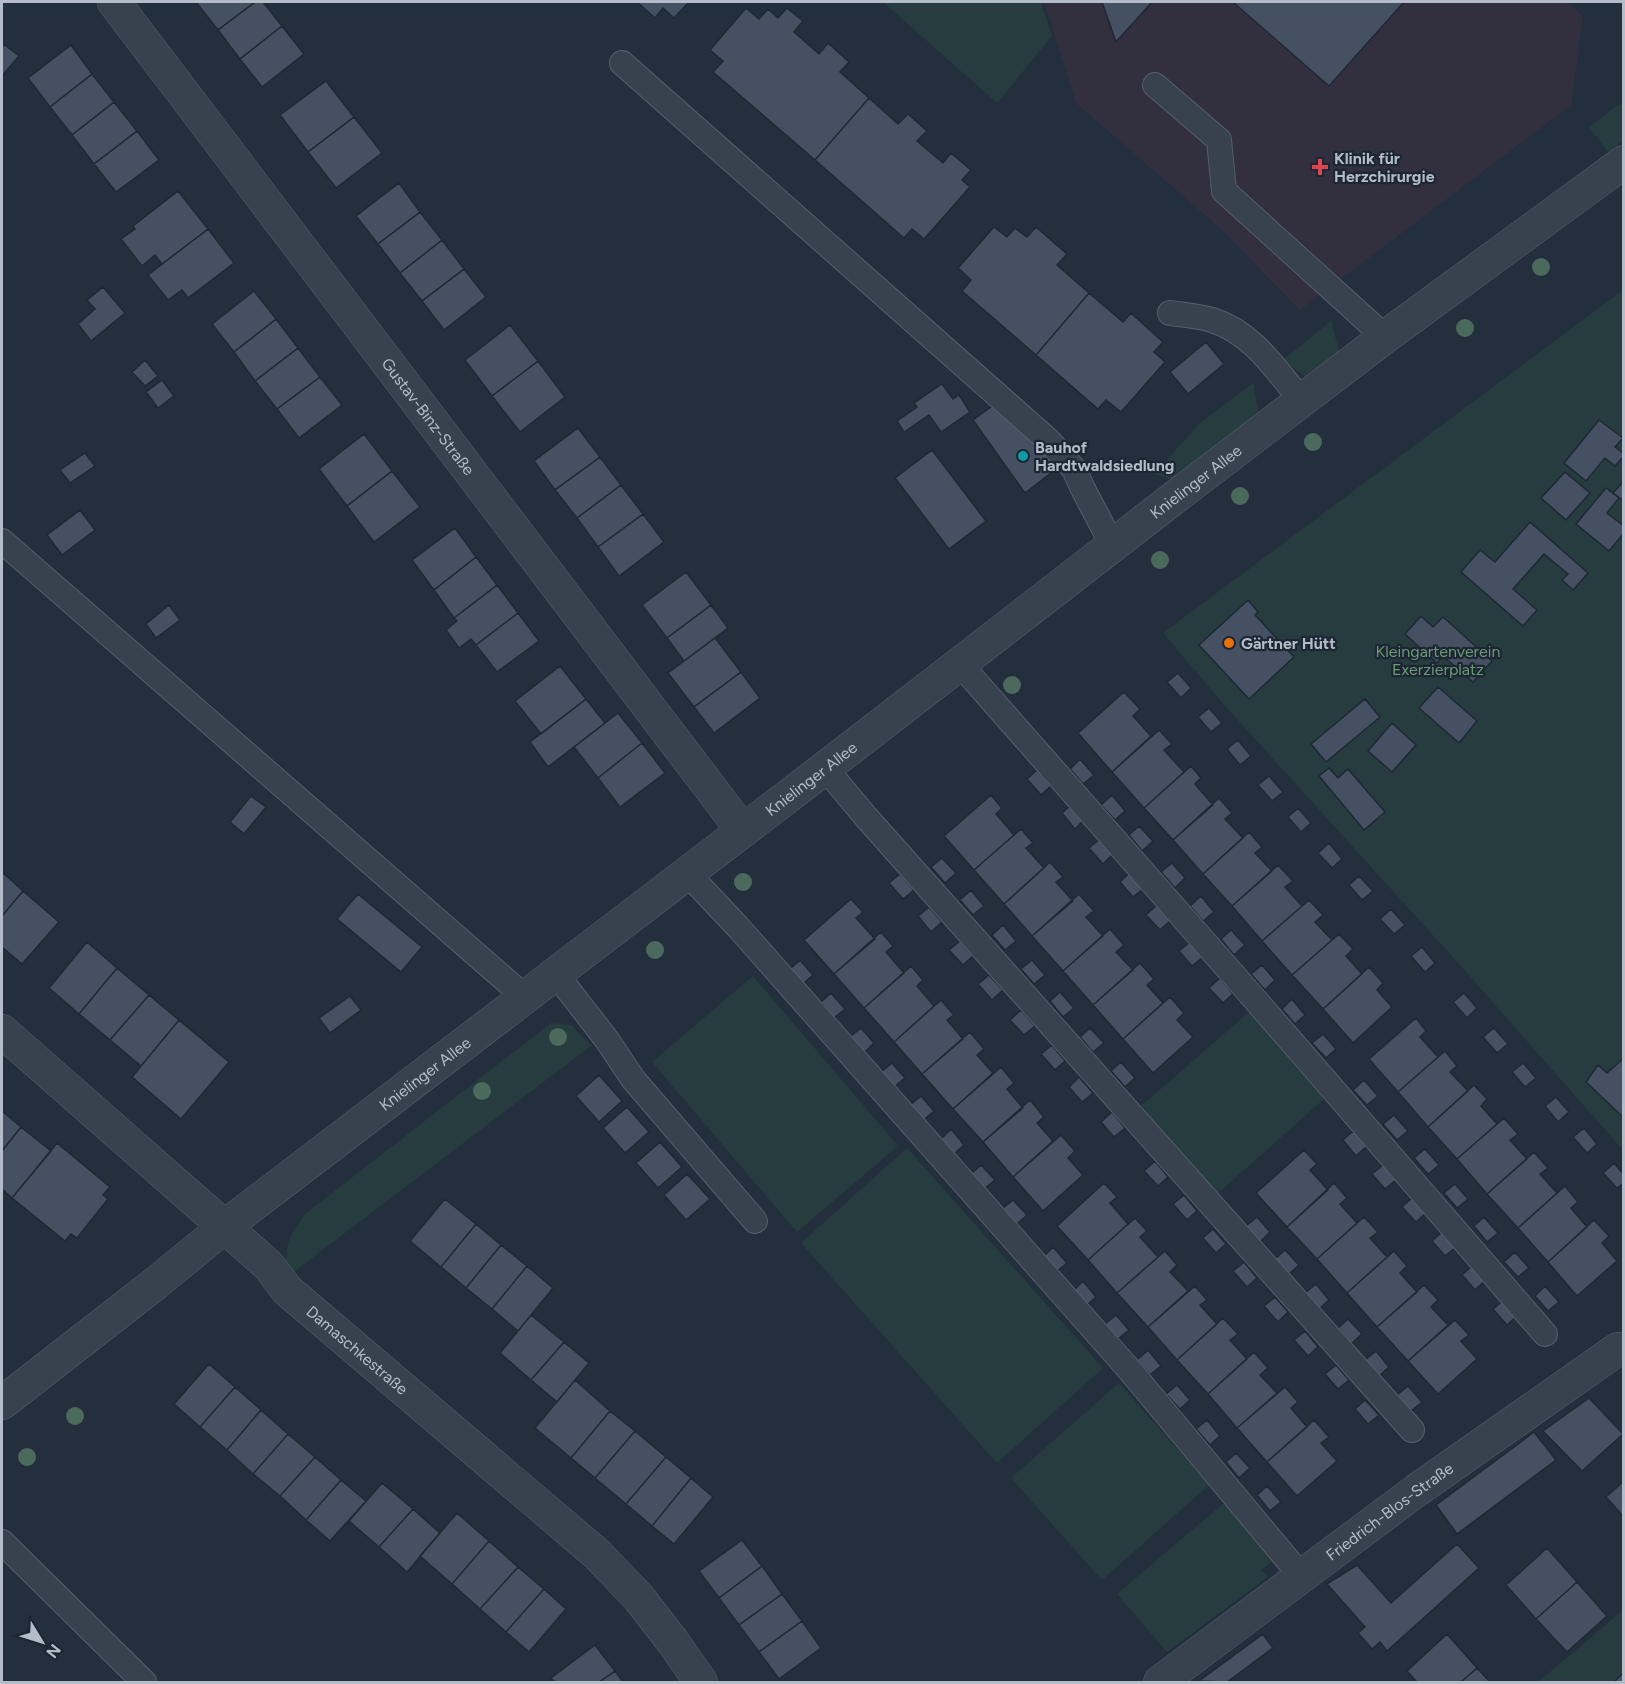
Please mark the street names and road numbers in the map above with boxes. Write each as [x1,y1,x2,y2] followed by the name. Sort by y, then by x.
[378,354,479,479] street label: Gustav-Binz-Straße
[1146,440,1245,523] street label: Knielinger Allee
[761,737,861,820] street label: Knielinger Allee
[375,1032,475,1115] street label: Knielinger Allee
[303,1301,412,1399] street label: Damaschkestraße
[1322,1458,1457,1564] street label: Friedrich-Blos-Straße

